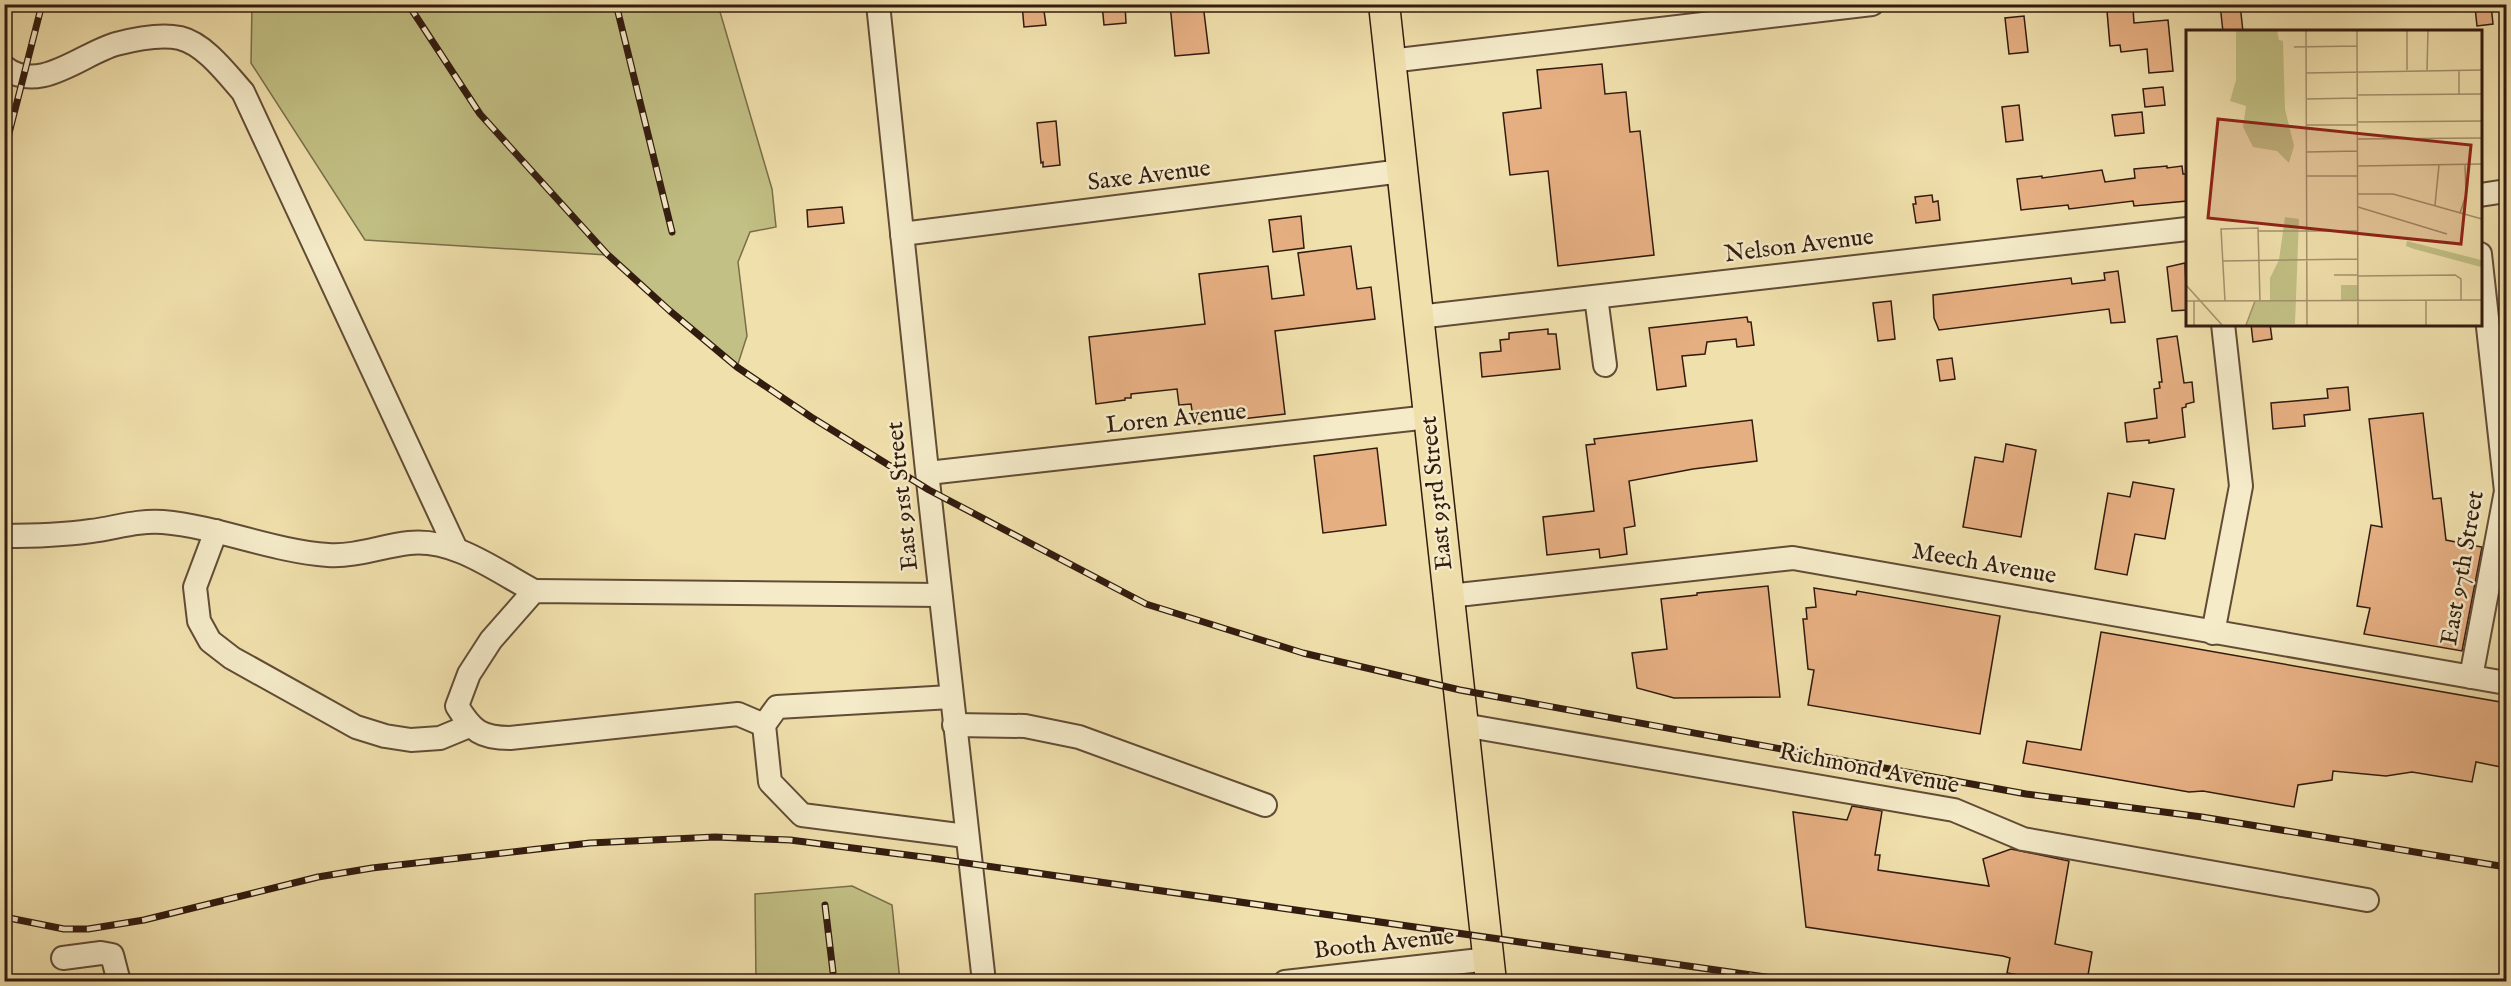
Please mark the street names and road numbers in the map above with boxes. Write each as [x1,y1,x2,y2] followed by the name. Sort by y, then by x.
[1086,153,1212,199] street label: Saxe Avenue
[1722,221,1876,271] street label: Nelson Avenue
[1104,396,1248,442] street label: Loren Avenue
[1413,414,1461,572] street label: East 93rd Street
[880,420,926,572] street label: East 91st Street
[2434,488,2492,648] street label: East 97th Street
[1909,536,2059,592] street label: Meech Avenue
[1776,736,1962,802] street label: Richmond Avenue
[1312,921,1456,967] street label: Booth Avenue

